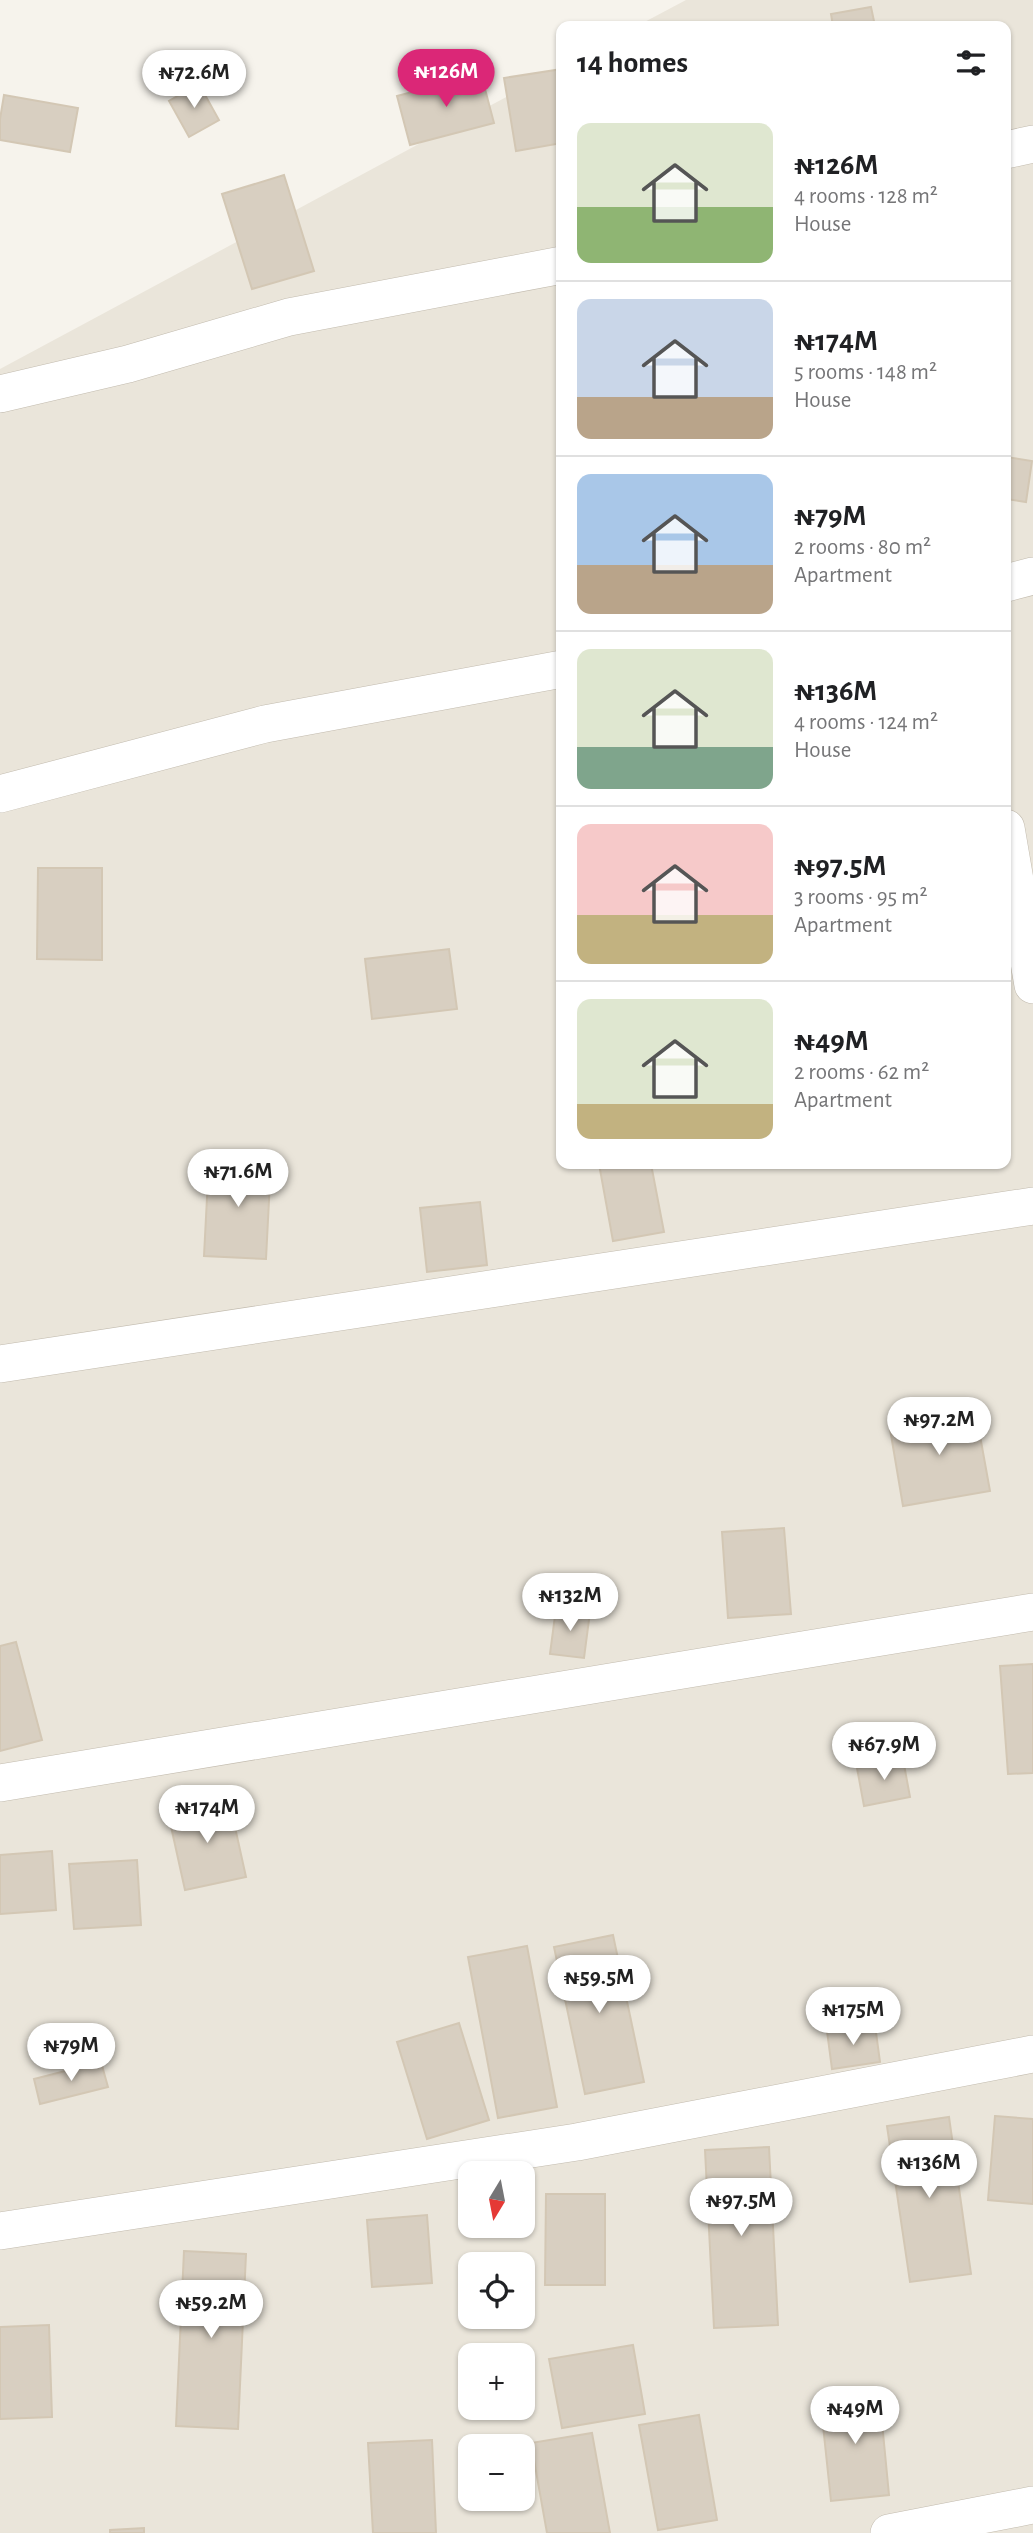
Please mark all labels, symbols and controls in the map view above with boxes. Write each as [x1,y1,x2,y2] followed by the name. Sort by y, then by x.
[952,44,990,82] icon: filters
[577,48,688,78] text: 14 homes
[137,50,251,110] pin: ₦72.6M
[397,50,495,109] pin: ₦126M
[414,60,478,83] text: ₦126M
[158,61,230,84] text: ₦72.6M
[794,150,878,180] text: ₦126M
[633,151,717,235] icon: home
[794,185,938,208] text: 4 rooms · 128 m²
[794,213,851,236] text: House
[794,326,878,356] text: ₦174M
[633,327,717,411] icon: home
[794,361,937,384] text: 5 rooms · 148 m²
[794,389,851,412] text: House
[794,501,867,531] text: ₦79M
[633,502,717,586] icon: home
[794,536,931,559] text: 2 rooms · 80 m²
[794,564,892,587] text: Apartment
[794,676,877,706] text: ₦136M
[633,677,717,761] icon: home
[794,711,938,734] text: 4 rooms · 124 m²
[794,739,851,762] text: House
[794,851,886,881] text: ₦97.5M
[633,852,717,936] icon: home
[794,886,927,909] text: 3 rooms · 95 m²
[794,914,892,937] text: Apartment
[794,1026,869,1056] text: ₦49M
[633,1027,717,1111] icon: home
[794,1061,929,1084] text: 2 rooms · 62 m²
[794,1089,892,1112] text: Apartment
[181,1150,295,1209] pin: ₦71.6M
[203,1160,273,1183] text: ₦71.6M
[882,1398,996,1457] pin: ₦97.2M
[903,1408,975,1431] text: ₦97.2M
[521,1574,619,1633] pin: ₦132M
[538,1584,602,1607] text: ₦132M
[827,1722,941,1782] pin: ₦67.9M
[848,1733,920,1756] text: ₦67.9M
[158,1786,256,1845] pin: ₦174M
[175,1796,239,1819] text: ₦174M
[542,1955,656,2015] pin: ₦59.5M
[564,1966,634,1989] text: ₦59.5M
[804,1988,902,2047] pin: ₦175M
[822,1998,884,2021] text: ₦175M
[30,2024,112,2083] pin: ₦79M
[43,2034,99,2057] text: ₦79M
[880,2140,978,2200] pin: ₦136M
[897,2151,961,2174] text: ₦136M
[458,2161,536,2238] north arrow
[458,2161,535,2511] map controls
[684,2178,798,2238] pin: ₦97.5M
[706,2189,776,2212] text: ₦97.5M
[458,2252,535,2329] button: locate
[154,2280,268,2340] pin: ₦59.2M
[175,2291,247,2314] text: ₦59.2M
[458,2343,535,2420] button: +
[814,2386,896,2446] pin: ₦49M
[826,2397,884,2420] text: ₦49M
[458,2434,535,2511] button: −

